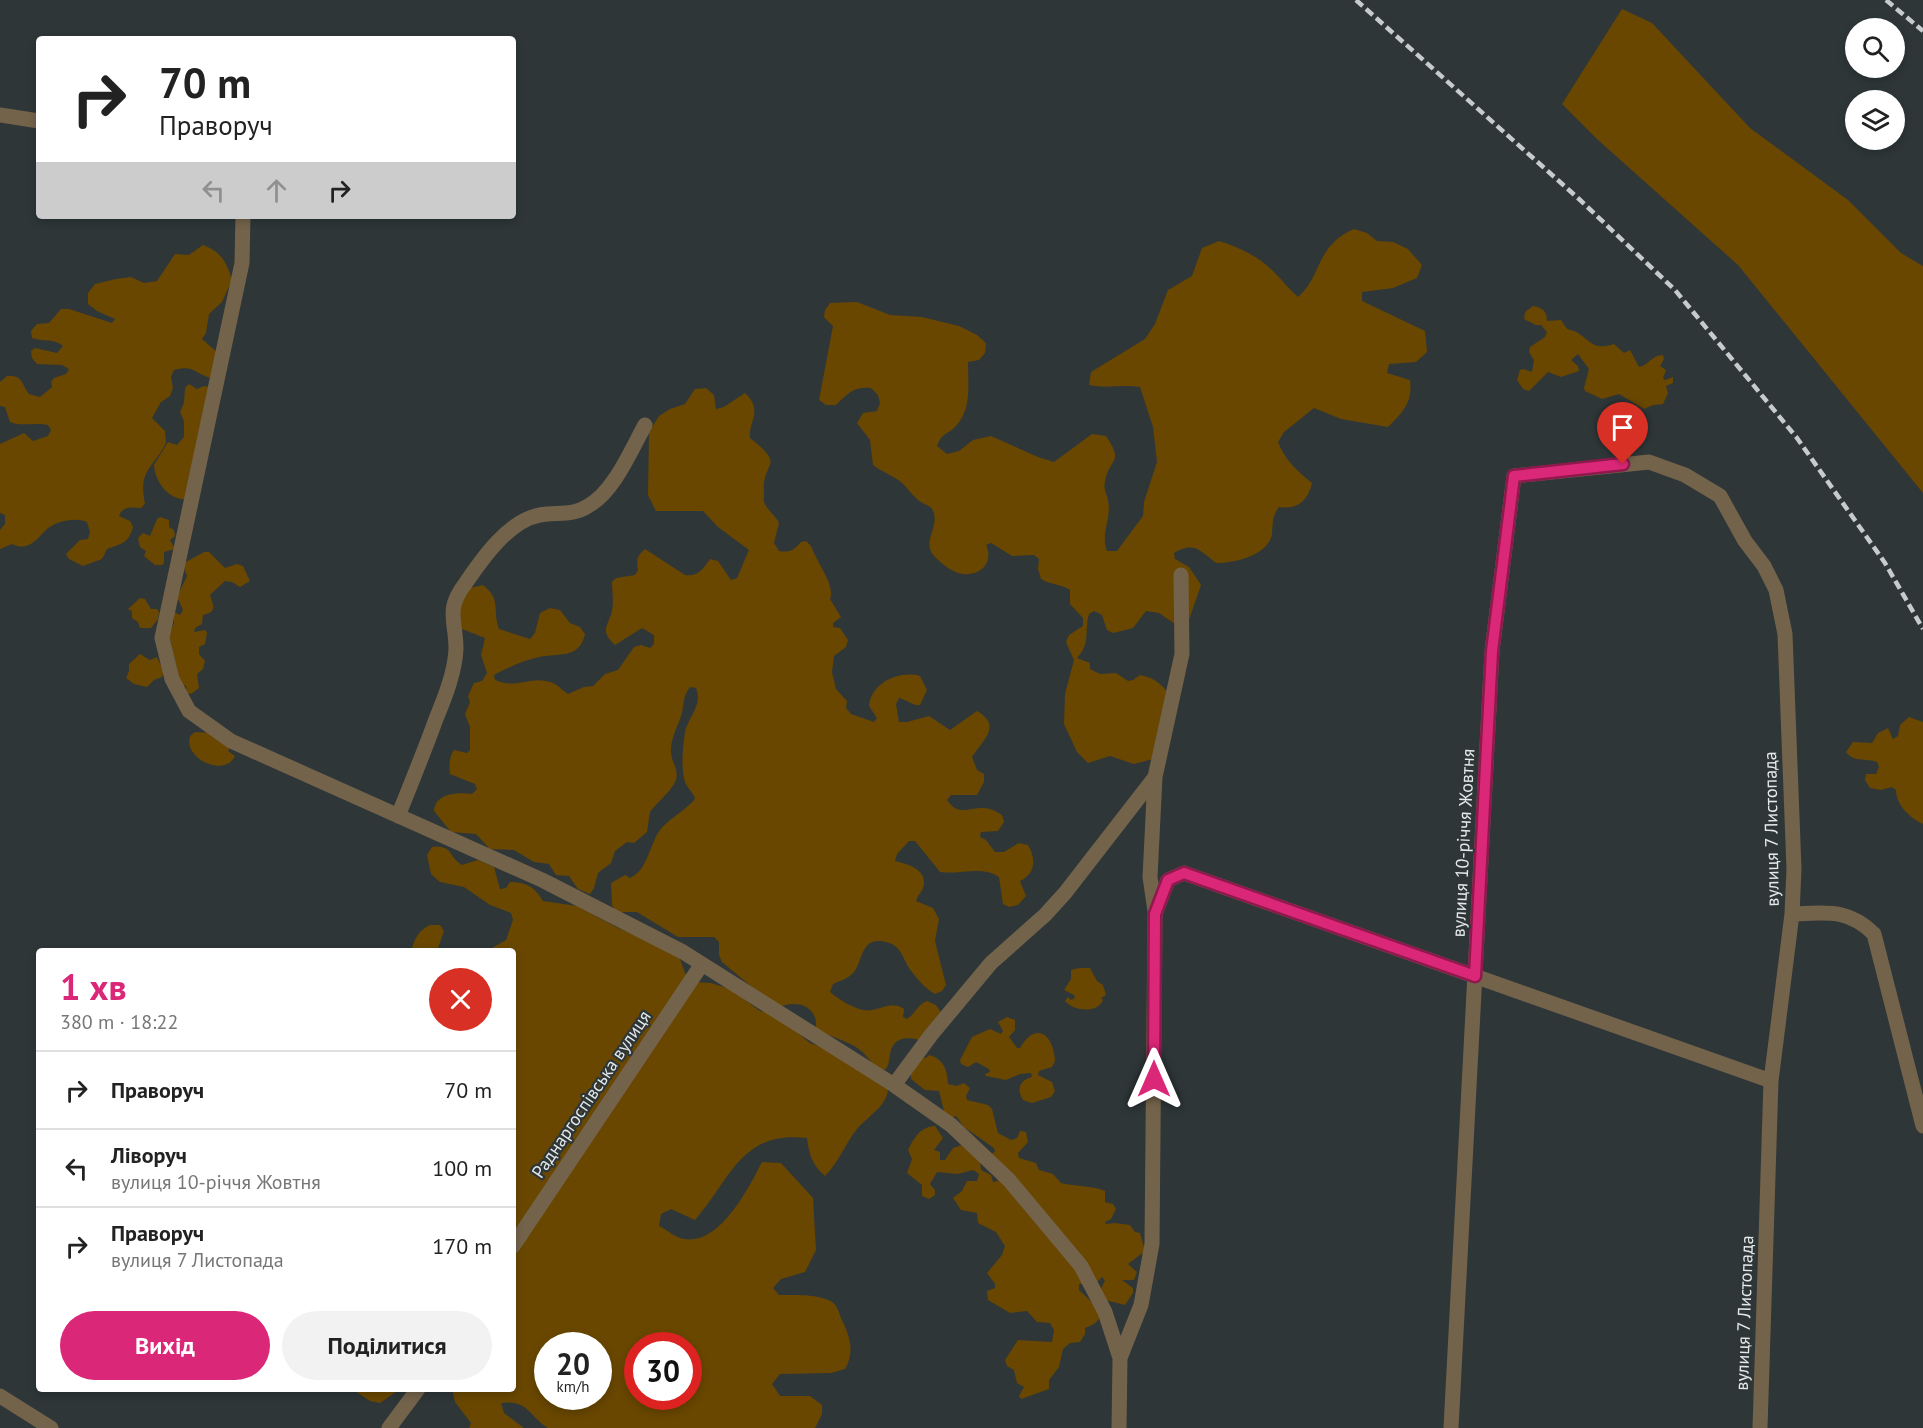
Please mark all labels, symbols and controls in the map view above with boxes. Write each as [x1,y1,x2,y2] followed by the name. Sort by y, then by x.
[1845,18,1905,150] map controls
[1845,18,1905,78] button: search
[159,55,251,110] text: 70 m
[60,60,138,138] icon: right
[1845,90,1905,150] button: layers
[159,108,273,142] text: Праворуч
[197,174,230,207] icon: left
[260,174,293,207] icon: ahead
[323,174,356,207] icon: right
[1597,402,1648,464] pin
[1606,411,1639,444] icon: arrive
[1447,748,1479,938] street label: вулиця 10-річчя Жовтня
[1758,751,1784,907] street label: вулиця 7 Листопада
[60,963,127,1010] text: 1 хв
[429,968,492,1031] button: close
[526,1006,656,1182] street label: Раднаргоспівська вулиця
[60,1009,178,1035] text: 380 m · 18:22
[1122,1047,1186,1111] position arrow
[60,1074,93,1107] icon: right
[111,1076,204,1104] text: Праворуч
[444,1076,492,1104] text: 70 m
[111,1141,187,1169] text: Ліворуч
[60,1152,93,1185] icon: left
[432,1154,492,1182] text: 100 m
[111,1169,321,1195] text: вулиця 10-річчя Жовтня
[111,1219,204,1247] text: Праворуч
[60,1230,93,1263] icon: right
[432,1232,492,1260] text: 170 m
[1730,1235,1758,1391] street label: вулиця 7 Листопада
[111,1247,284,1273] text: вулиця 7 Листопада
[60,1311,270,1380] button: Вихід
[282,1311,492,1380] button: Поділитися
[624,1332,702,1410] speed limit sign: 30
[556,1344,590,1383] text: 20
[557,1377,589,1396] text: km/h

